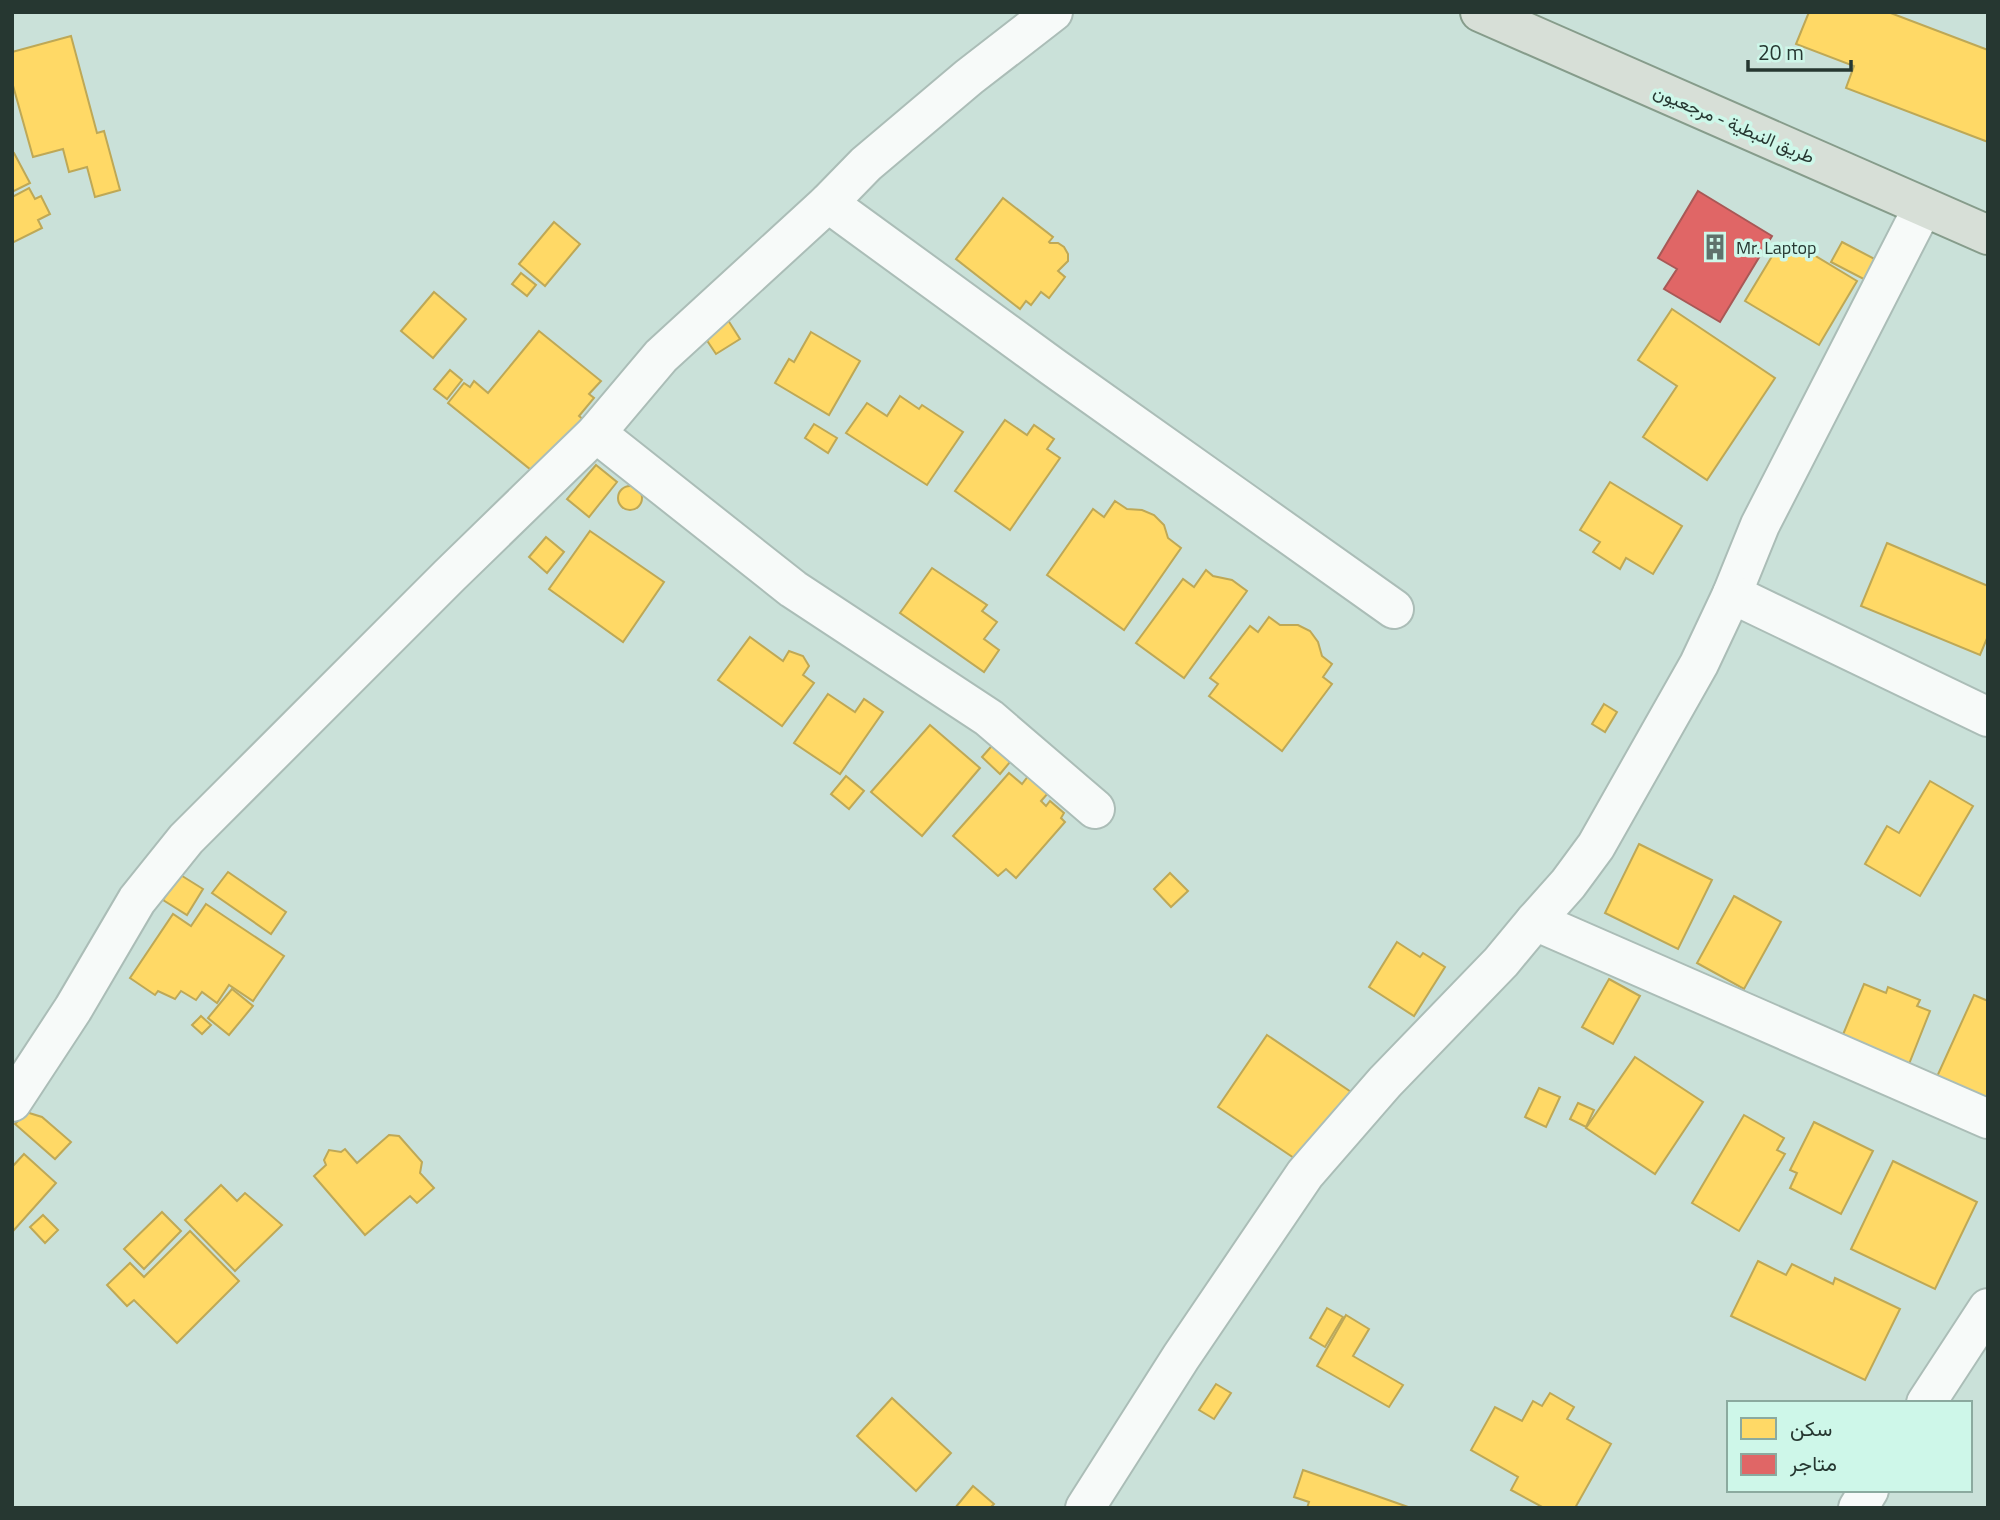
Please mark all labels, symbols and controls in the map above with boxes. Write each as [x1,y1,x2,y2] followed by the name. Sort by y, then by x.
[1748,28,1851,72] scale bar
[1758,36,1804,68] text: 20 m
[1649,78,1819,170] street label: طريق النبطية - مرجعيون
[1700,232,1730,262] building icon: Mr. Laptop
[1736,234,1817,261] place label: Mr. Laptop
[1727,1401,1972,1492] legend
[1790,1412,1832,1444] text: سكن
[1789,1447,1837,1479] text: متاجر

